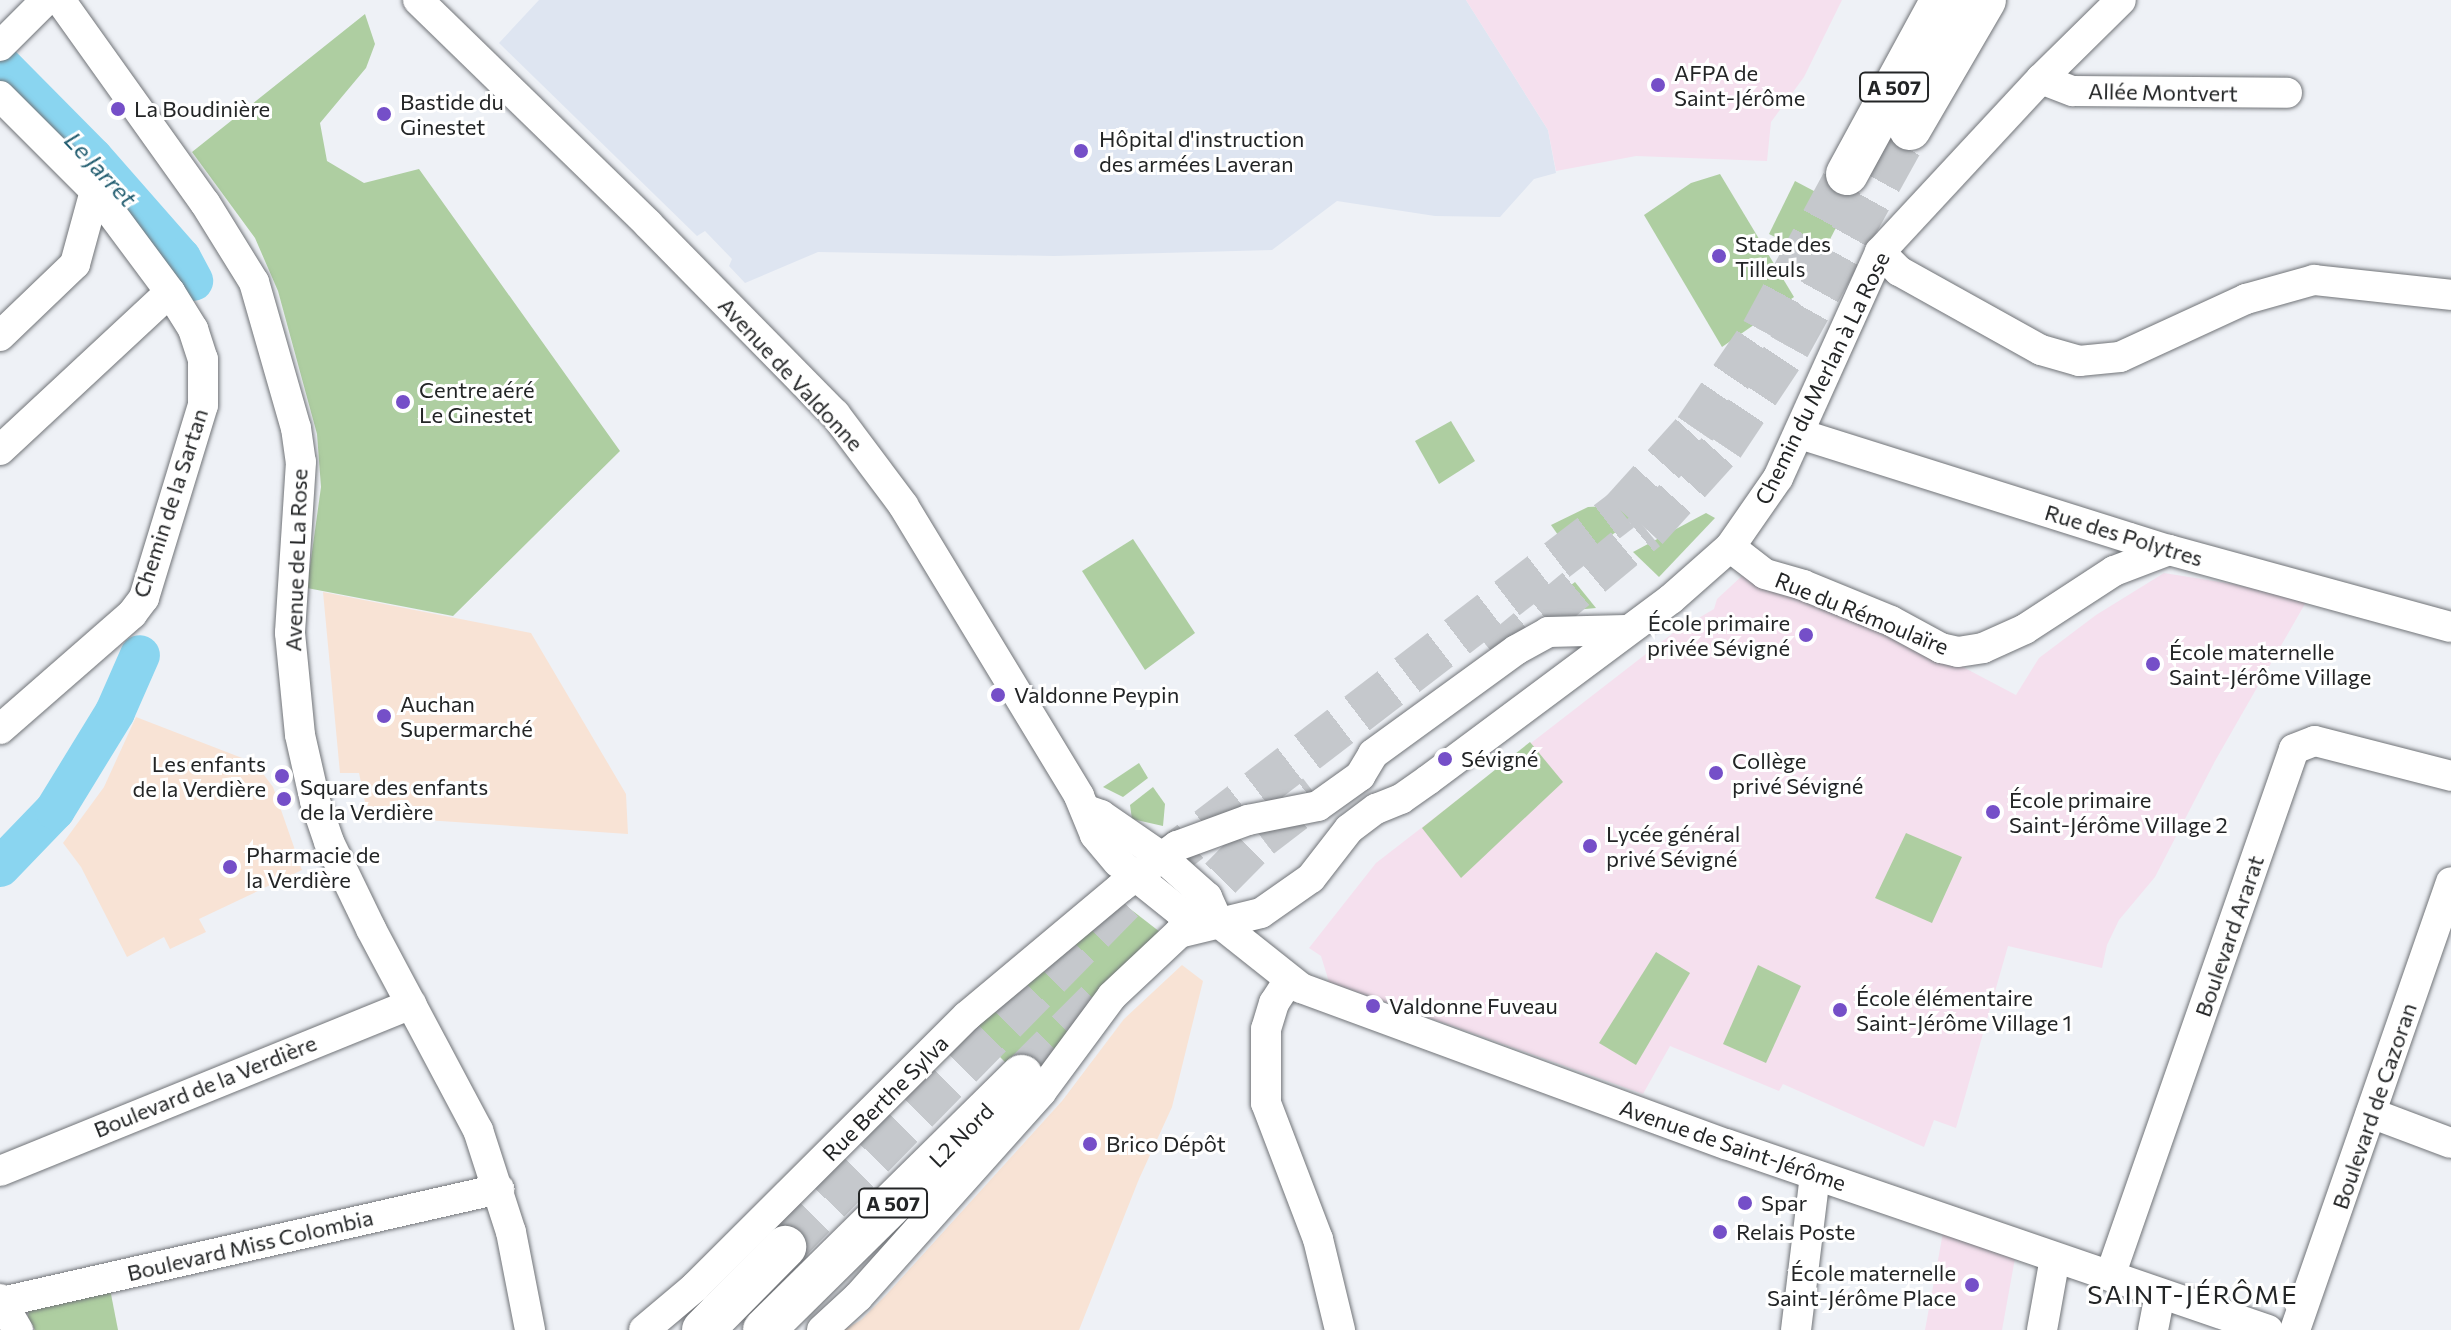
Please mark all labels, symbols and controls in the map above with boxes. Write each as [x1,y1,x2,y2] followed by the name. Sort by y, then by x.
[1674,59,1805,110] place label: AFPA de Saint-Jérôme
[1858,71,1930,103] road number: A 507
[1649,76,1667,94] marker: AFPA de Saint-Jérôme
[2088,77,2238,107] street label: Allée Montvert
[400,88,504,140] place label: Bastide du Ginestet
[134,96,270,122] place label: La Boudinière
[109,100,127,118] marker: La Boudinière
[375,105,393,123] marker: Bastide du Ginestet
[1099,125,1304,176] place label: Hôpital d'instruction des armées Laveran
[59,126,143,212] water label: Le Jarret
[1070,140,1092,162] marker: Hôpital d'instruction des armées Laveran
[1735,230,1831,282] place label: Stade des Tilleuls
[1710,247,1728,265] marker: Stade des Tilleuls
[1749,247,1895,509] street label: Chemin du Merlan à La Rose
[713,292,869,456] street label: Avenue de Valdonne
[419,376,535,428] place label: Centre aéré Le Ginestet
[394,393,412,411] marker: Centre aéré Le Ginestet
[127,405,213,601] street label: Chemin de la Sartan
[280,468,312,652] street label: Avenue de La Rose
[2042,498,2206,572] street label: Rue des Polytres
[1771,566,1953,660] street label: Rue du Rémoulaïre
[1647,609,1790,660] place label: École primaire privée Sévigné
[1797,626,1815,644] marker: École primaire privée Sévigné
[2169,638,2371,690] place label: École maternelle Saint-Jérôme Village
[2144,655,2162,673] marker: École maternelle Saint-Jérôme Village
[1014,682,1179,708] place label: Valdonne Peypin
[989,686,1007,704] marker: Valdonne Peypin
[400,690,533,742] place label: Auchan Supermarché
[375,707,393,725] marker: Auchan Supermarché
[1461,746,1538,772] place label: Sévigné
[1732,747,1863,798] place label: Collège privé Sévigné
[133,750,266,802] place label: Les enfants de la Verdière
[1436,750,1454,768] marker: Sévigné
[1707,764,1725,782] marker: Collège privé Sévigné
[273,767,291,785] marker: Les enfants de la Verdière
[300,773,488,824] place label: Square des enfants de la Verdière
[2009,786,2228,838] place label: École primaire Saint-Jérôme Village 2
[275,790,293,808] marker: Square des enfants de la Verdière
[1984,803,2002,821] marker: École primaire Saint-Jérôme Village 2
[1606,820,1740,872] place label: Lycée général privé Sévigné
[1581,837,1599,855] marker: Lycée général privé Sévigné
[246,841,380,892] place label: Pharmacie de la Verdière
[2189,852,2269,1020] street label: Boulevard Ararat
[221,858,239,876] marker: Pharmacie de la Verdière
[1856,984,2072,1036] place label: École élémentaire Saint-Jérôme Village 1
[1389,993,1558,1019] place label: Valdonne Fuveau
[1364,997,1382,1015] marker: Valdonne Fuveau
[2326,999,2422,1213] street label: Boulevard de Cazoran
[1831,1001,1849,1019] marker: École élémentaire Saint-Jérôme Village 1
[90,1029,320,1143] street label: Boulevard de la Verdière
[817,1030,953,1166] street label: Rue Berthe Sylva
[1616,1094,1850,1196] street label: Avenue de Saint-Jérôme
[923,1097,999,1173] street label: L2 Nord
[1106,1131,1226,1157] place label: Brico Dépôt
[1081,1135,1099,1153] marker: Brico Dépôt
[857,1187,929,1219] road number: A 507
[1761,1190,1807,1216] place label: Spar
[1736,1194,1754,1212] marker: Spar
[124,1204,376,1286] street label: Boulevard Miss Colombia
[1736,1219,1855,1245] place label: Relais Poste
[1711,1223,1729,1241] marker: Relais Poste
[1767,1259,1956,1310] place label: École maternelle Saint-Jérôme Place
[1963,1276,1981,1294] marker: École maternelle Saint-Jérôme Place
[2087,1278,2299,1310] district label: SAINT-JÉRÔME

